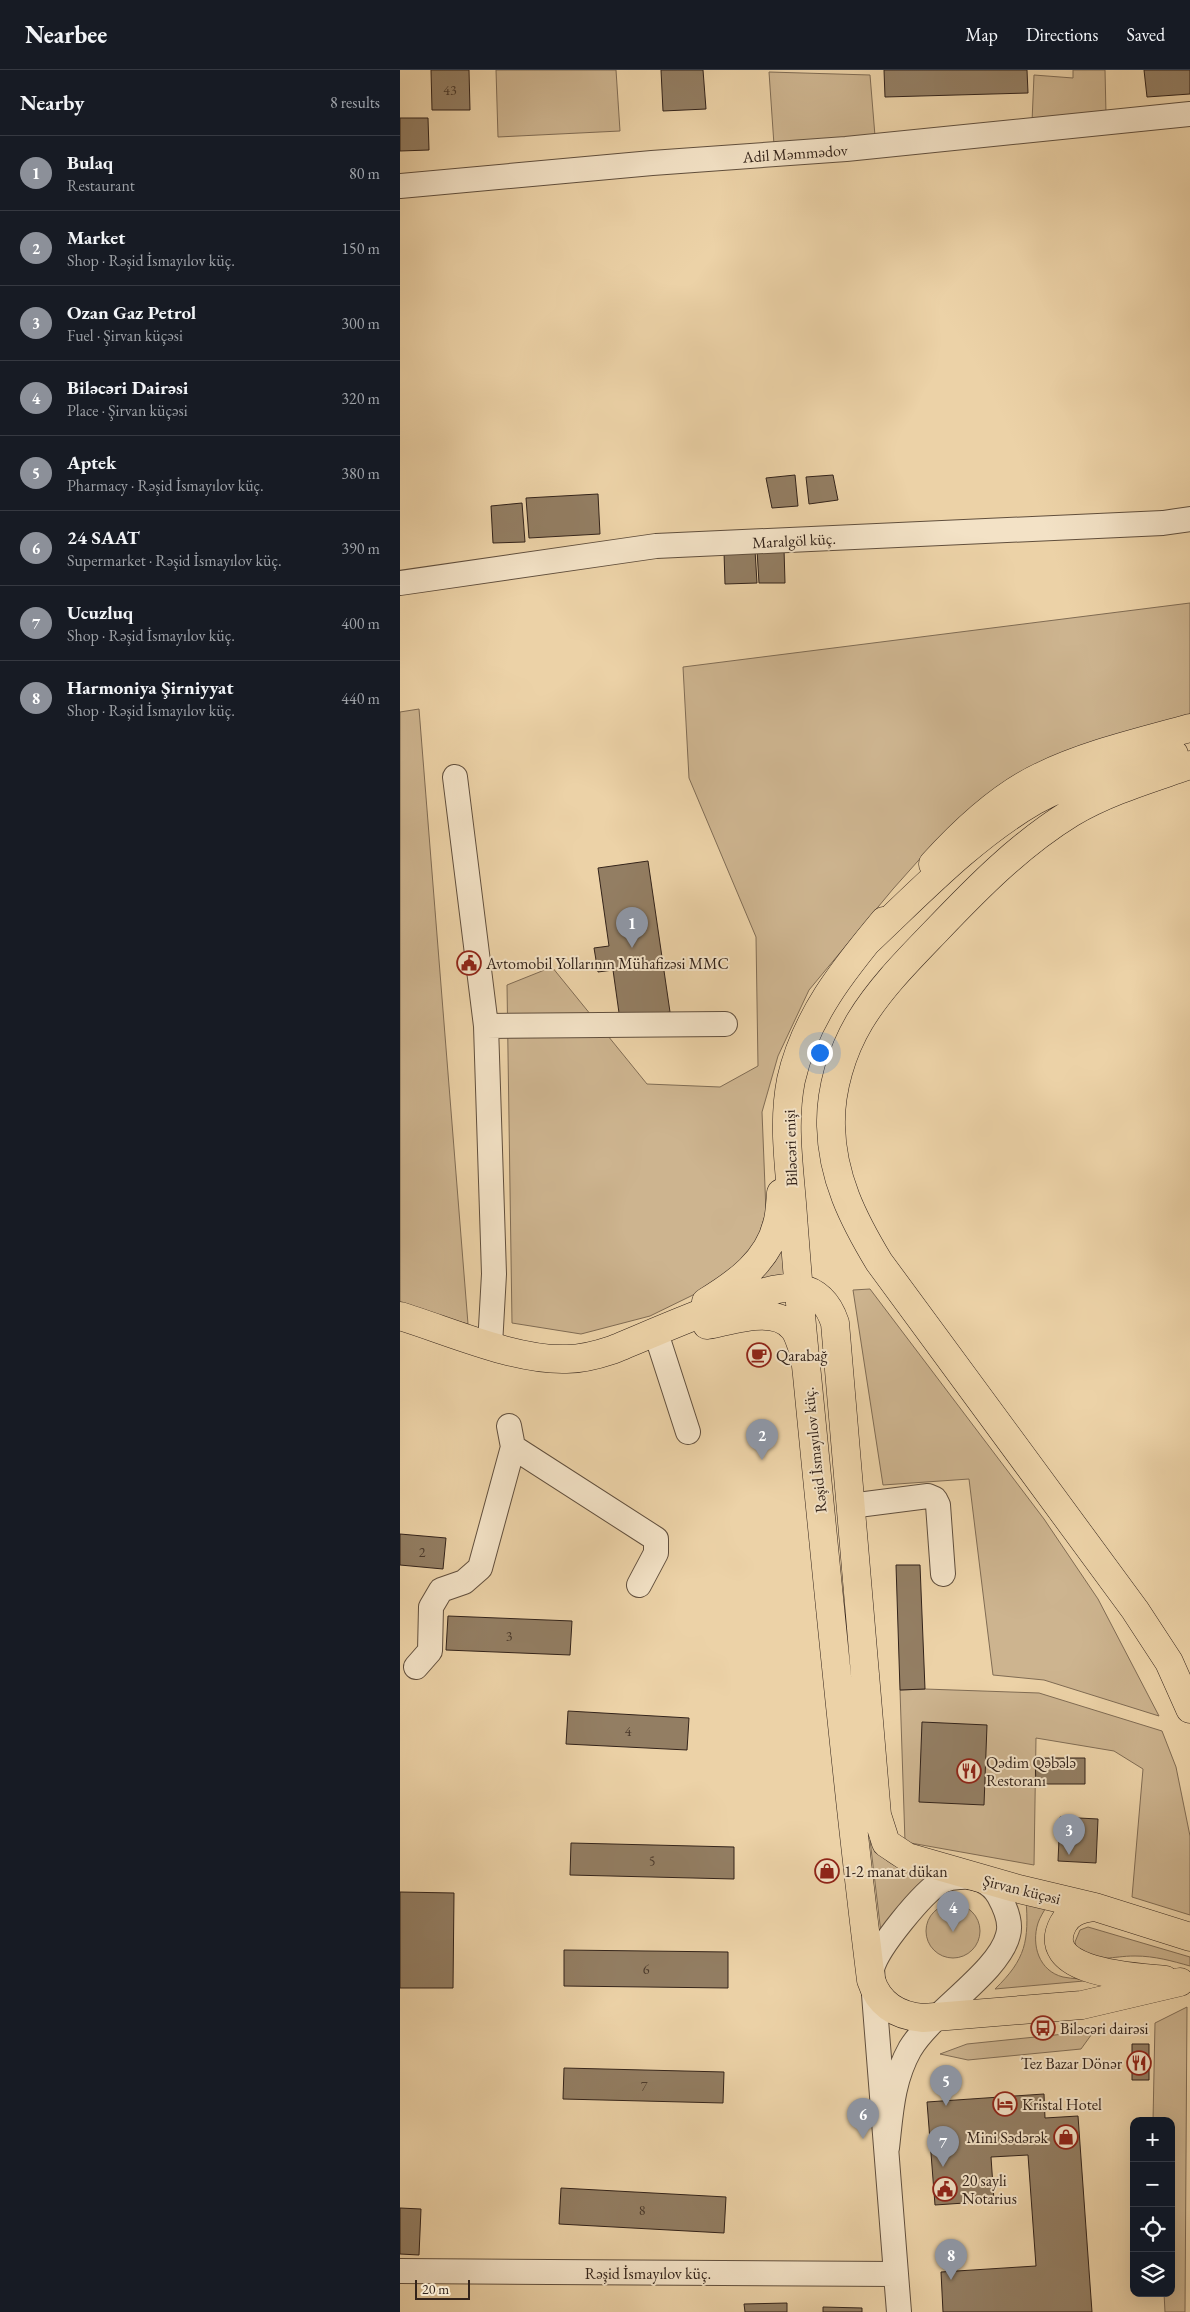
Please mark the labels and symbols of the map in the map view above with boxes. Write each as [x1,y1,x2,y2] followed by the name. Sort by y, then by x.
[443,81,457,99] house number: 43
[741,139,849,168] street label: Adil Məmmədov
[752,528,836,553] street label: Maralgöl küç.
[616,907,648,948] pin: 1
[456,950,482,976] public building icon: Avtomobil Yollarının Mühafizəsi MMC
[485,953,729,974] place label: Avtomobil Yollarının Mühafizəsi MMC
[807,1040,833,1066] your location
[779,1109,802,1187] street label: Biləcəri enişi
[746,1342,772,1368] cafe icon: Qarabağ
[776,1345,829,1366] place label: Qarabağ
[797,1386,832,1514] street label: Rəşid İsmayılov küç.
[746,1419,778,1460] pin: 2
[419,1543,426,1561] house number: 2
[506,1627,513,1645] house number: 3
[625,1722,632,1740] house number: 4
[986,1752,1076,1791] place label: Qədim Qəbələ Restoranı
[956,1758,982,1784] restaurant icon: Qədim Qəbələ Restoranı
[1053,1814,1085,1855] pin: 3
[649,1852,655,1870] house number: 5
[814,1858,840,1884] shop icon: 1-2 manat dükan
[844,1861,948,1882] place label: 1-2 manat dükan
[981,1870,1063,1909] street label: Şirvan küçəsi
[937,1891,969,1932] pin: 4
[643,1960,650,1978] house number: 6
[1030,2015,1056,2041] bus stop icon: Biləcəri dairəsi
[1060,2018,1149,2039] place label: Biləcəri dairəsi
[1126,2050,1152,2076] restaurant icon: Tez Bazar Dönər
[1021,2053,1123,2074] place label: Tez Bazar Dönər
[930,2065,962,2106] pin: 5
[641,2077,648,2095] house number: 7
[992,2091,1018,2117] hotel icon: Kristal Hotel
[1022,2094,1102,2115] place label: Kristal Hotel
[847,2098,879,2139] pin: 6
[1053,2124,1079,2150] shop icon: Mini Sədərək
[927,2126,959,2167] pin: 7
[966,2127,1048,2148] place label: Mini Sədərək
[962,2170,1017,2209] place label: 20 sayli Notarius
[932,2176,958,2202] public building icon: 20 sayli Notarius
[639,2201,646,2219] house number: 8
[935,2239,967,2280] pin: 8
[585,2263,711,2284] street label: Rəşid İsmayılov küç.
[415,2277,470,2300] scale bar

